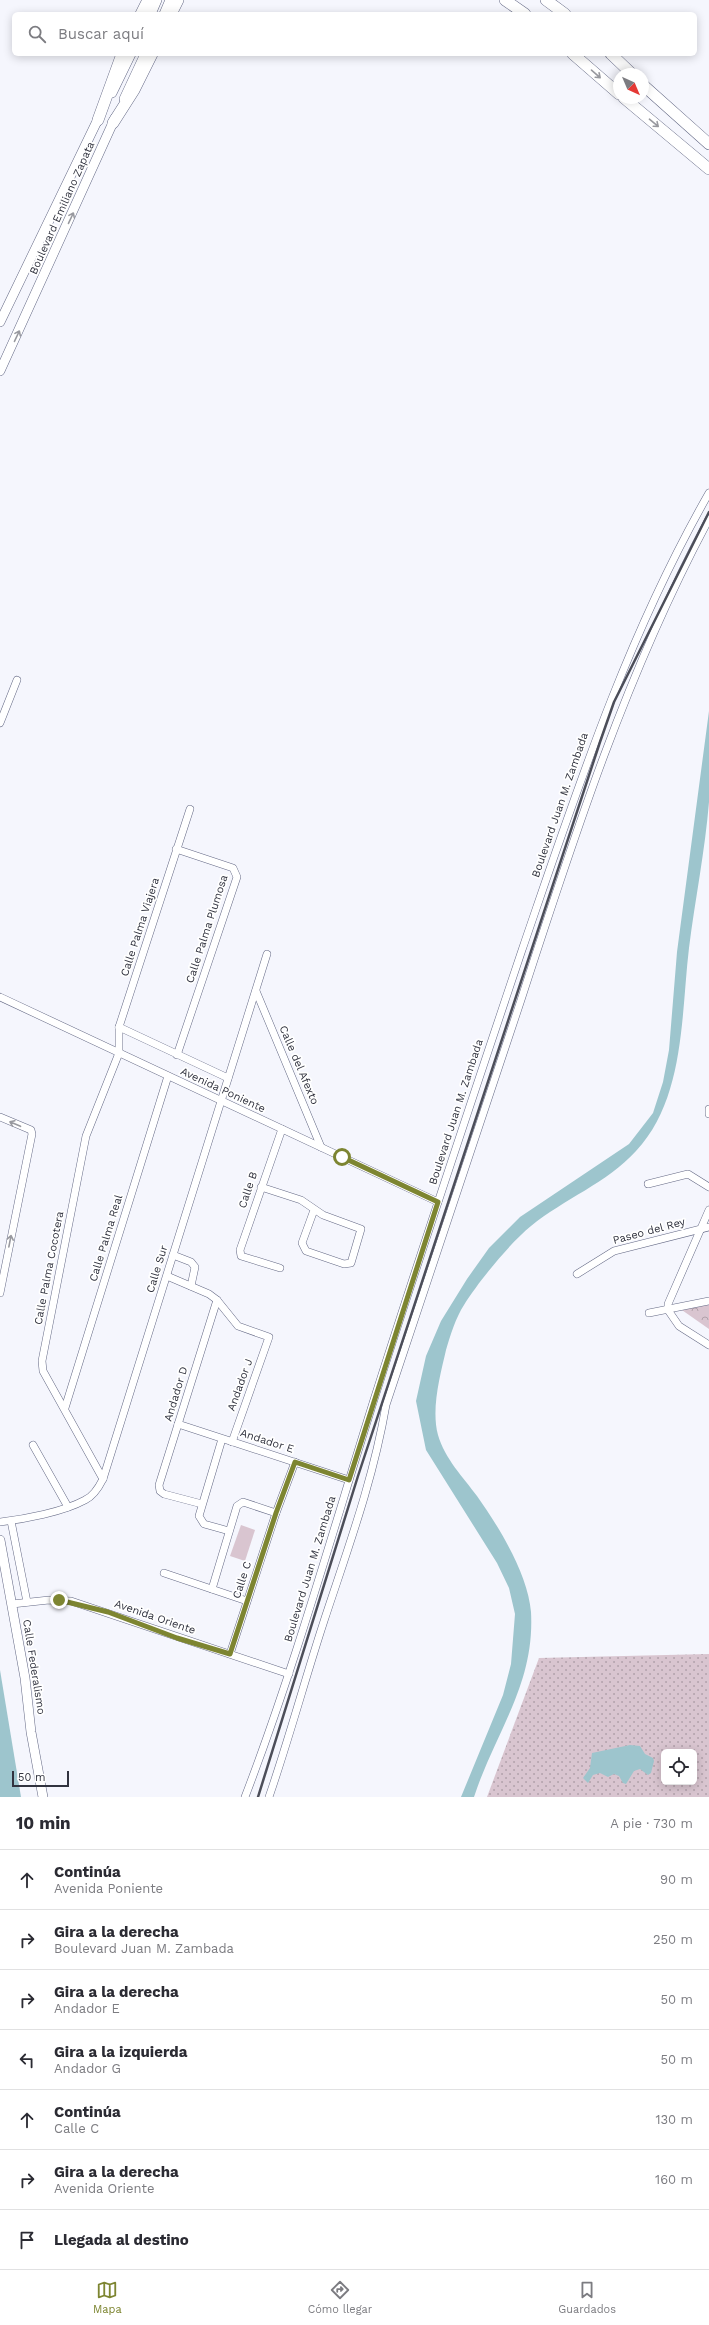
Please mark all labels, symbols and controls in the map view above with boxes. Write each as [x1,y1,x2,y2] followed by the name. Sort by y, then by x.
[12,12,697,56] search box
[26,23,48,45] icon: search
[58,25,144,43] text: Buscar aquí
[613,68,649,104] north arrow
[591,69,601,78] one-way arrow
[648,119,659,128] one-way arrow
[27,140,97,276] street label: Boulevard Emiliano Zapata
[68,213,75,225] one-way arrow
[13,330,21,342] one-way arrow
[529,731,591,879] street label: Boulevard Juan M. Zambada
[183,873,231,985] street label: Calle Palma Plumosa
[118,876,162,978] street label: Calle Palma Viajera
[277,1024,321,1106] street label: Calle del Afexto
[426,1038,486,1186] street label: Boulevard Juan M. Zambada
[178,1065,268,1115] street label: Avenida Poniente
[10,1119,22,1127] one-way arrow
[333,1148,351,1166] route start
[236,1170,260,1210] street label: Calle B
[87,1192,126,1283] street label: Calle Palma Real
[32,1210,66,1326] street label: Calle Palma Cocotera
[611,1215,687,1247] street label: Paseo del Rey
[7,1235,15,1248] one-way arrow
[144,1243,171,1294] street label: Calle Sur
[225,1357,255,1413] street label: Andador J
[162,1365,191,1423] street label: Andador D
[239,1426,295,1456] street label: Andador E
[282,1494,338,1644] street label: Boulevard Juan M. Zambada
[230,1559,254,1600] street label: Calle C
[50,1591,68,1609] route end
[113,1597,197,1637] street label: Avenida Oriente
[20,1619,48,1715] street label: Calle Federalismo
[661,1749,697,1785] map controls
[661,1749,697,1785] button: locate
[12,1769,69,1788] scale bar
[18,1771,45,1784] text: 50 m
[16,1813,71,1833] text: 10 min
[610,1816,693,1831] text: A pie · 730 m
[54,1863,121,1881] text: Continúa
[16,1869,38,1891] icon: ahead
[660,1872,693,1887] text: 90 m
[54,1881,163,1896] text: Avenida Poniente
[54,1923,179,1941] text: Gira a la derecha
[16,1929,38,1951] icon: right
[653,1932,693,1947] text: 250 m
[54,1941,234,1956] text: Boulevard Juan M. Zambada
[54,1983,179,2001] text: Gira a la derecha
[16,1989,38,2011] icon: right
[661,1992,693,2007] text: 50 m
[54,2001,120,2016] text: Andador E
[54,2043,187,2061] text: Gira a la izquierda
[16,2049,38,2071] icon: left
[661,2052,693,2067] text: 50 m
[54,2061,121,2076] text: Andador G
[54,2103,121,2121] text: Continúa
[16,2109,38,2131] icon: ahead
[655,2112,693,2127] text: 130 m
[54,2121,99,2136] text: Calle C
[54,2163,179,2181] text: Gira a la derecha
[16,2169,38,2191] icon: right
[655,2172,693,2187] text: 160 m
[54,2181,154,2196] text: Avenida Oriente
[16,2229,38,2251] icon: arrive
[54,2231,189,2249] text: Llegada al destino
[93,2279,122,2316] tab: Mapa
[308,2279,372,2316] tab: Cómo llegar
[558,2279,616,2316] tab: Guardados

